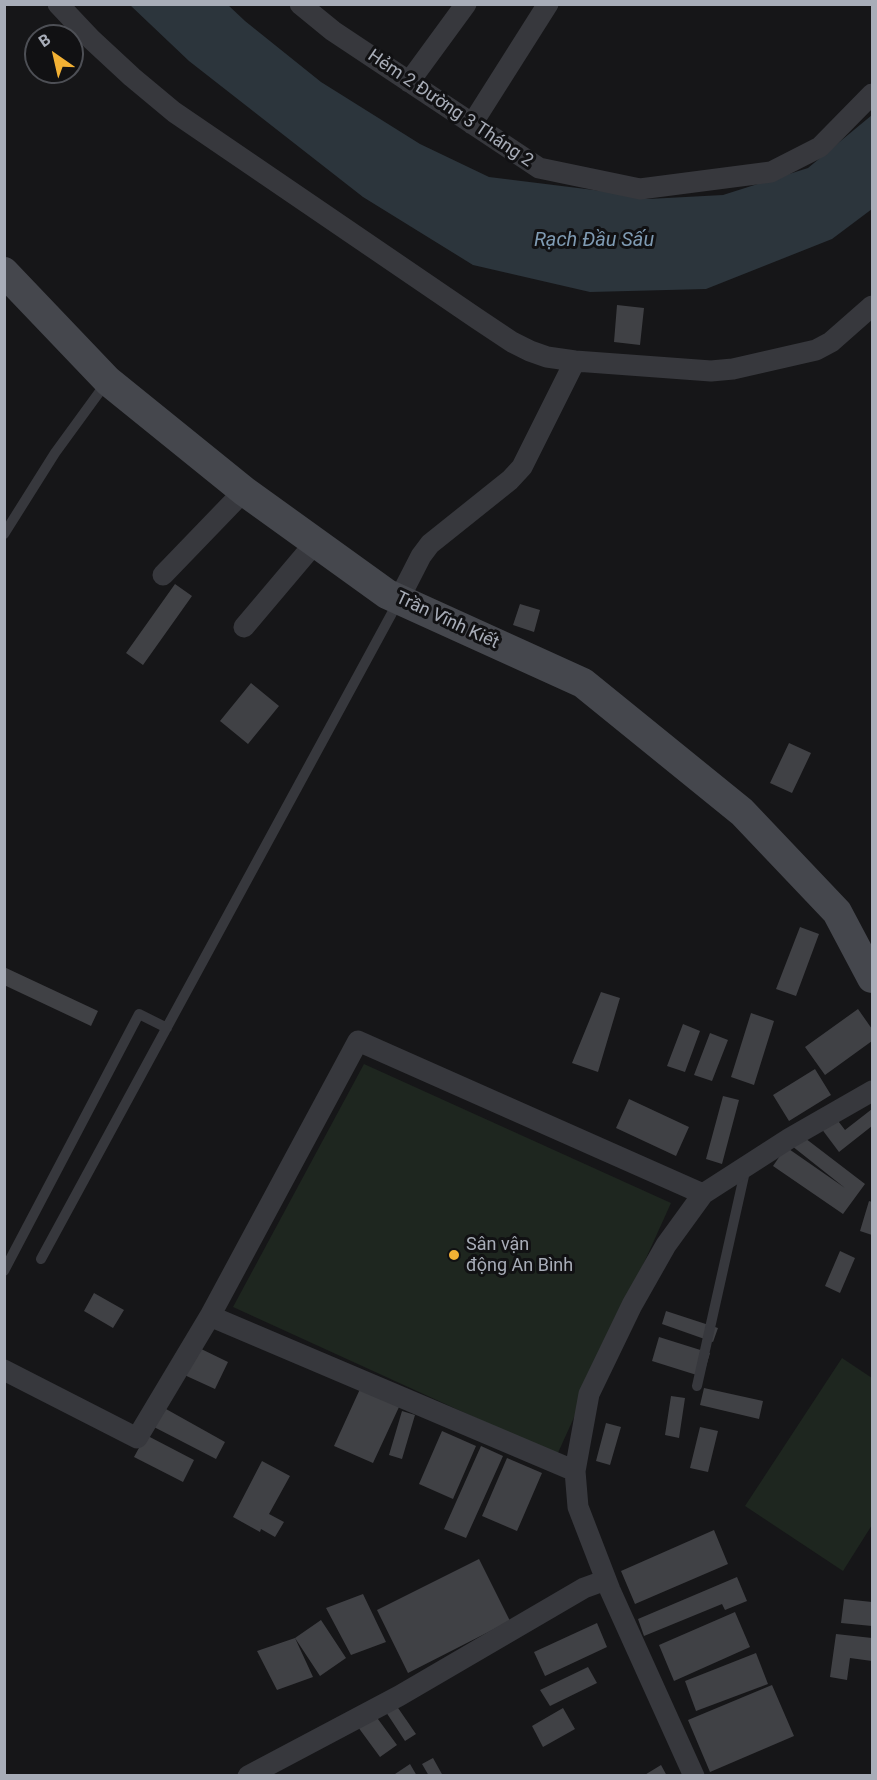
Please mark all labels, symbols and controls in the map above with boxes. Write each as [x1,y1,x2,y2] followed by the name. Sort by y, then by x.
[24,24,84,84] north arrow
[35,30,54,51] text: B
[363,46,537,172] street label: Hẻm 2 Đường 3 Tháng 2
[534,229,654,253] water label: Rạch Đầu Sấu
[392,588,502,654] street label: Trần Vĩnh Kiết
[466,1234,573,1276] place label: Sân vận động An Bình
[447,1248,461,1262] marker: Sân vận động An Bình

